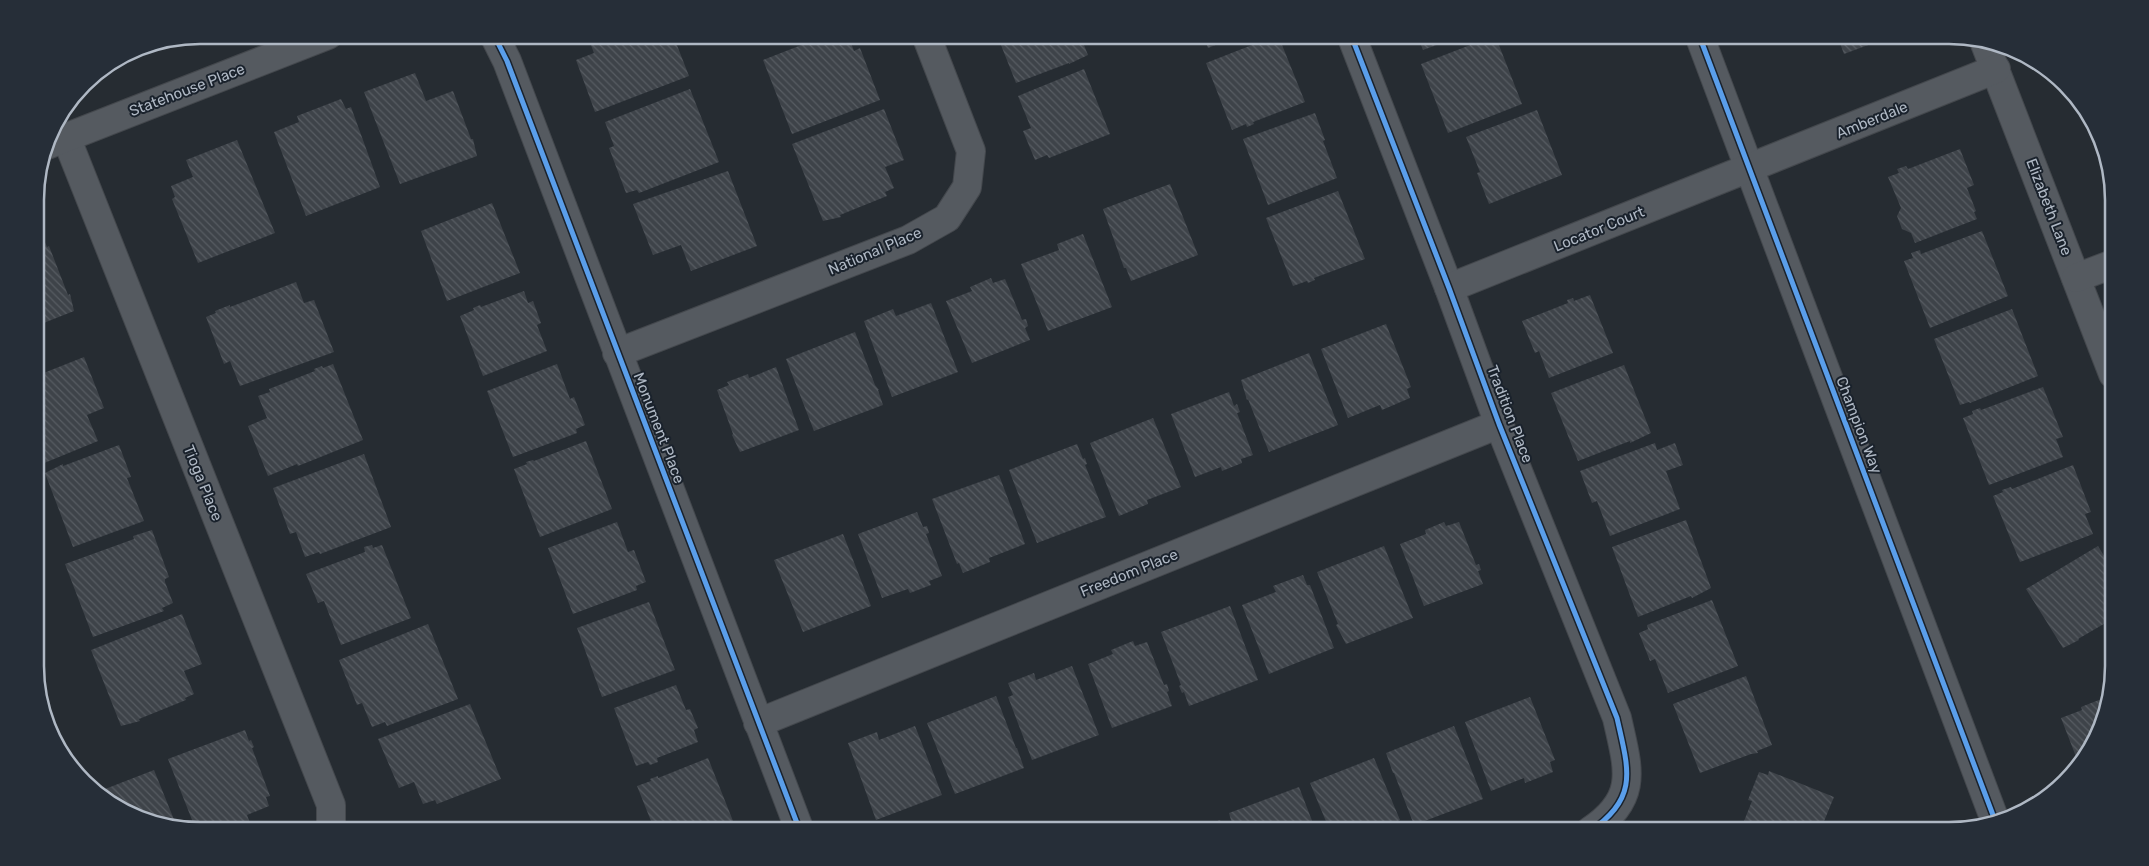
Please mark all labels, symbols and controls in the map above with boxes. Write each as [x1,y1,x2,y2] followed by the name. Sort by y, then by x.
[127,60,247,120] street label: Statehouse Place
[1834,98,1910,142] street label: Amberdale
[2022,156,2076,258] street label: Elizabeth Lane
[1551,203,1647,255] street label: Locator Court
[826,223,924,279] street label: National Place
[1483,363,1537,465] street label: Tradition Place
[630,370,688,486] street label: Monument Place
[1832,374,1886,476] street label: Champion Way
[180,443,226,523] street label: Tioga Place
[1078,545,1180,601] street label: Freedom Place

